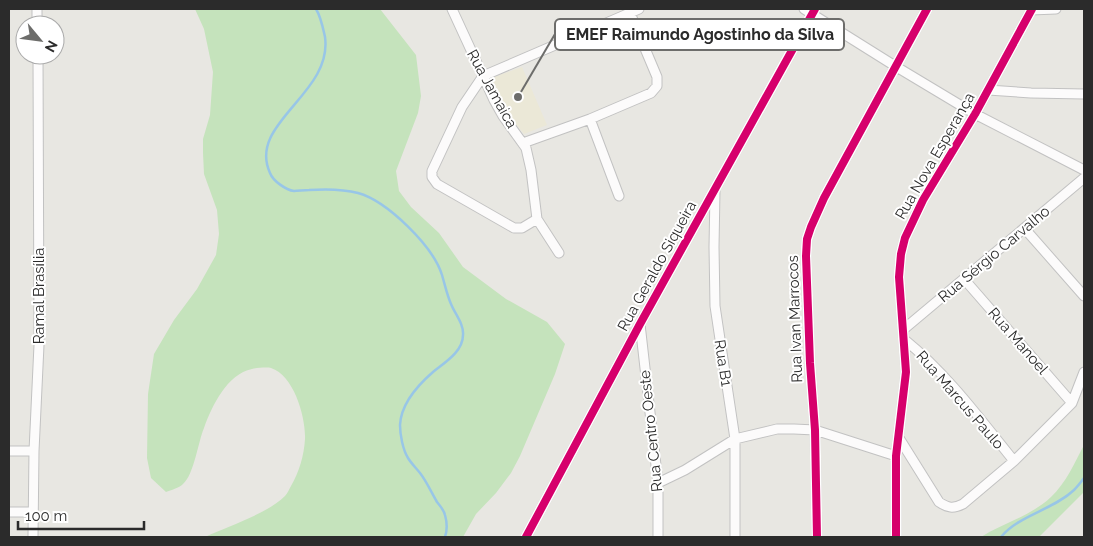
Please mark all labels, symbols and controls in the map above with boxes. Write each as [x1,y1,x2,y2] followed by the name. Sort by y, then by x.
[15,15,65,65] north arrow
[555,19,844,50] callout: EMEF Raimundo Agostinho da Silva
[566,25,834,44] text: EMEF Raimundo Agostinho da Silva
[42,38,61,55] text: N
[463,47,521,131] street label: Rua Jamaica
[891,89,979,223] street label: Rua Nova Esperança
[614,198,700,334] street label: Rua Geraldo Siqueira
[934,202,1054,306] street label: Rua Sérgio Carvalho
[30,248,48,344] street label: Ramal Brasília
[784,255,806,383] street label: Rua Ivan Marrocos
[984,304,1052,379] street label: Rua Manoel
[710,338,736,388] street label: Rua B1
[912,347,1008,453] street label: Rua Marcus Paulo
[636,369,666,493] street label: Rua Centro Oeste
[18,498,144,530] scale bar
[25,507,67,525] text: 100 m

